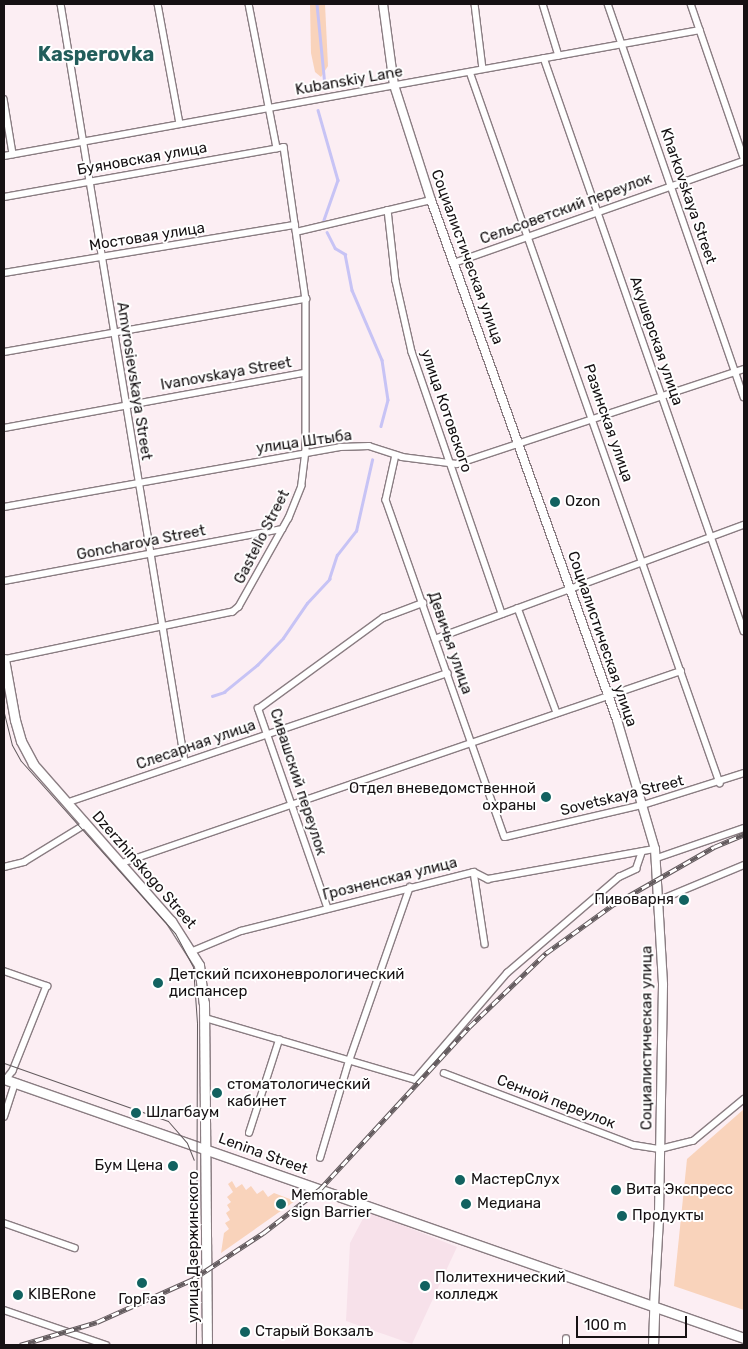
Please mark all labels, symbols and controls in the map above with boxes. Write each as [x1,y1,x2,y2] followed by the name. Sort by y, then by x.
[38,42,154,66] district label: Kasperovka
[294,63,404,99] street label: Kubanskiy Lane
[656,126,720,266] street label: Kharkovskaya Street
[76,139,208,179] street label: Буяновская улица
[427,167,507,347] street label: Социалистическая улица
[478,169,654,249] street label: Сельсоветский переулок
[88,219,206,255] street label: Мостовая улица
[626,274,686,408] street label: Акушерская улица
[113,301,155,461] street label: Amvrosievskaya Street
[417,347,475,475] street label: улица Котовского
[159,354,293,394] street label: Ivanovskaya Street
[579,362,637,484] street label: Разинская улица
[255,426,353,458] street label: улица Штыба
[231,487,293,587] street label: Gastello Street
[565,493,600,511] place label: Ozon
[549,496,561,508] marker: Ozon
[75,522,207,564] street label: Goncharova Street
[563,549,641,729] street label: Социалистическая улица
[424,589,476,697] street label: Девичья улица
[266,706,330,858] street label: Сивашский переулок
[134,716,258,774] street label: Слесарная улица
[558,772,686,820] street label: Sovetskaya Street
[349,779,536,814] place label: Отдел вневедомственной охраны
[540,791,552,803] marker: Отдел вневедомственной охраны
[88,808,200,932] street label: Dzerzhinskogo Street
[321,854,459,904] street label: Грозненская улица
[594,891,674,909] place label: Пивоварня
[678,894,690,906] marker: Пивоварня
[638,946,656,1130] street label: Социалистическая улица
[169,965,404,1000] place label: Детский психоневрологический диспансер
[151,976,165,990] marker: Детский психоневрологический диспансер
[494,1071,618,1133] street label: Сенной переулок
[227,1075,370,1110] place label: стоматологический кабинет
[211,1087,223,1099] marker: стоматологический кабинет
[146,1104,219,1122] place label: Шлагбаум
[130,1107,142,1119] marker: Шлагбаум
[216,1129,310,1179] street label: Lenina Street
[95,1157,163,1175] place label: Бум Цена
[167,1160,179,1172] marker: Бум Цена
[185,1171,203,1323] street label: улица Дзержинского
[471,1171,559,1189] place label: МастерСлух
[453,1173,467,1187] marker: МастерСлух
[626,1181,733,1199] place label: Вита Экспресс
[610,1184,622,1196] marker: Вита Экспресс
[291,1186,371,1221] place label: Memorable sign Barrier
[477,1195,541,1213] place label: Медиана
[459,1197,473,1211] marker: Медиана
[275,1198,287,1210] marker: Memorable sign Barrier
[632,1207,704,1225] place label: Продукты
[616,1210,628,1222] marker: Продукты
[435,1268,566,1303] place label: Политехнический колледж
[136,1277,148,1289] marker: ГорГаз
[419,1280,431,1292] marker: Политехнический колледж
[28,1286,96,1304] place label: KIBERone
[12,1289,24,1301] marker: KIBERone
[118,1291,166,1309] place label: ГорГаз
[578,1306,689,1338] scale bar
[584,1316,626,1334] text: 100 m
[255,1323,373,1341] place label: Старый Вокзалъ
[239,1326,251,1338] marker: Старый Вокзалъ

